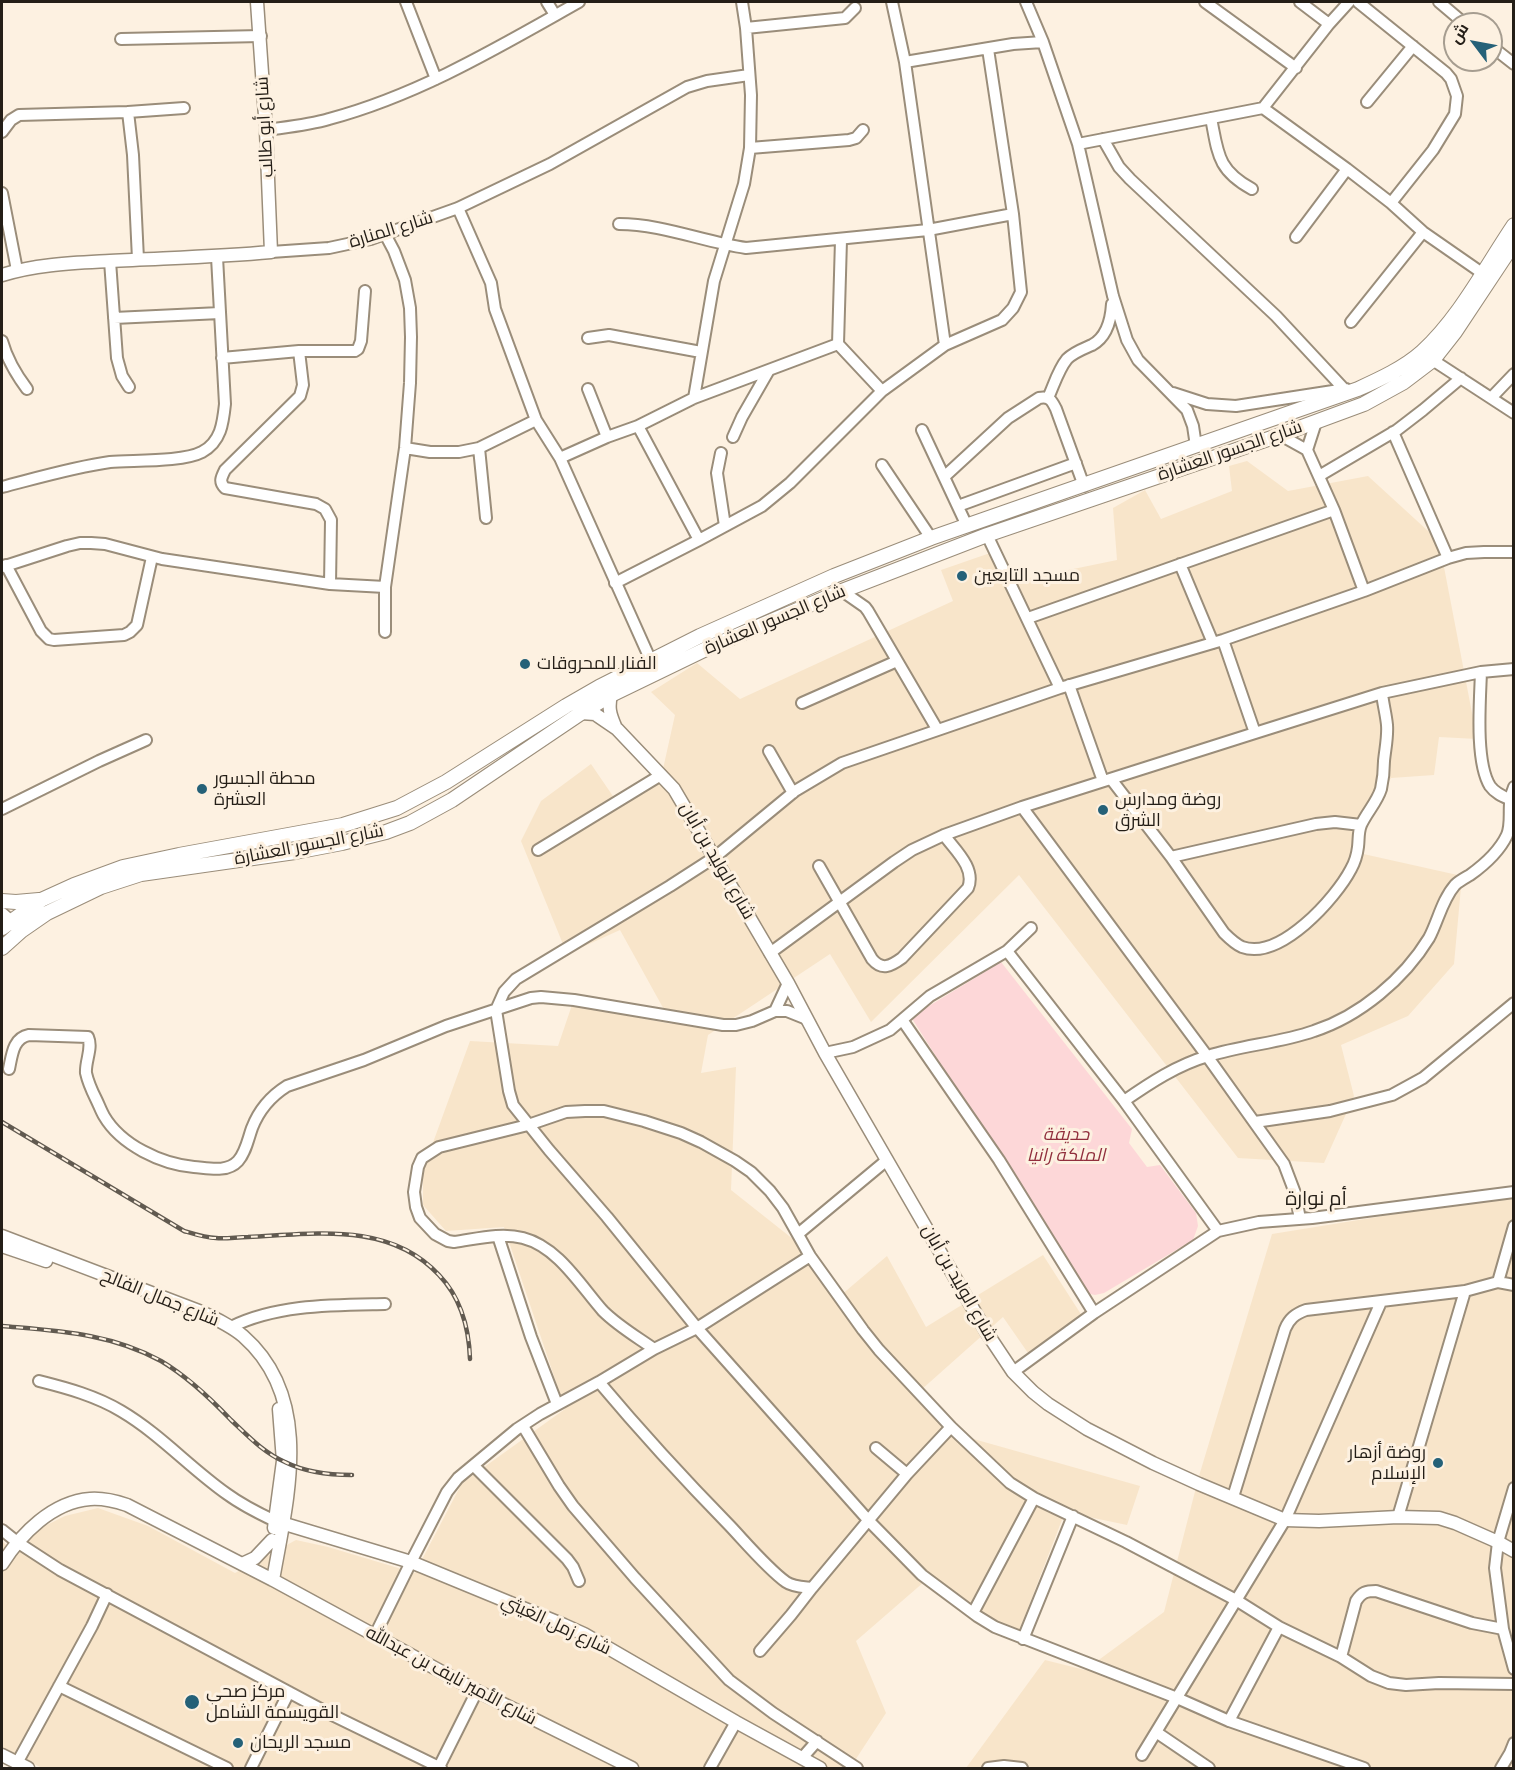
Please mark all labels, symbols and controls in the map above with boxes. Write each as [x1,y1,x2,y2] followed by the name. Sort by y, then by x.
[1443,12,1503,72] north arrow
[1446,20,1473,47] text: ش
[252,76,278,178] street label: شارع أبو طالب
[346,207,436,253] street label: شارع المنارة
[1155,416,1305,486] street label: شارع الجسور العشارة
[974,565,1080,587] place label: مسجد التابعين
[955,569,969,583] marker: مسجد التابعين
[701,580,849,660] street label: شارع الجسور العشارة
[537,653,657,675] place label: الفنار للمحروقات
[518,657,532,671] marker: الفنار للمحروقات
[214,768,316,810] place label: محطة الجسور العشرة
[195,782,209,796] marker: محطة الجسور العشرة
[1115,789,1221,832] place label: روضة ومدارس الشرق
[675,799,759,923] street label: شارع الوليد بن أبان
[1096,803,1110,817] marker: روضة ومدارس الشرق
[233,820,385,870] street label: شارع الجسور العشارة
[1027,1124,1105,1166] park label: حديقة الملكة رانيا
[1285,1187,1347,1211] district label: أم نوارة
[917,1221,1001,1345] street label: شارع الوليد بن أبان
[98,1265,222,1331] street label: شارع جمال الفالح
[1348,1442,1426,1484] place label: روضة أزهار الإسلام
[1431,1456,1445,1470] marker: روضة أزهار الإسلام
[498,1590,614,1660] street label: شارع زمل الغيثي
[362,1622,540,1730] street label: شارع الأمير نايف بن عبدالله
[206,1681,339,1724] place label: مركز صحي القويسمة الشامل
[183,1693,201,1711] marker: مركز صحي القويسمة الشامل
[250,1732,351,1754] place label: مسجد الريحان
[231,1736,245,1750] marker: مسجد الريحان

